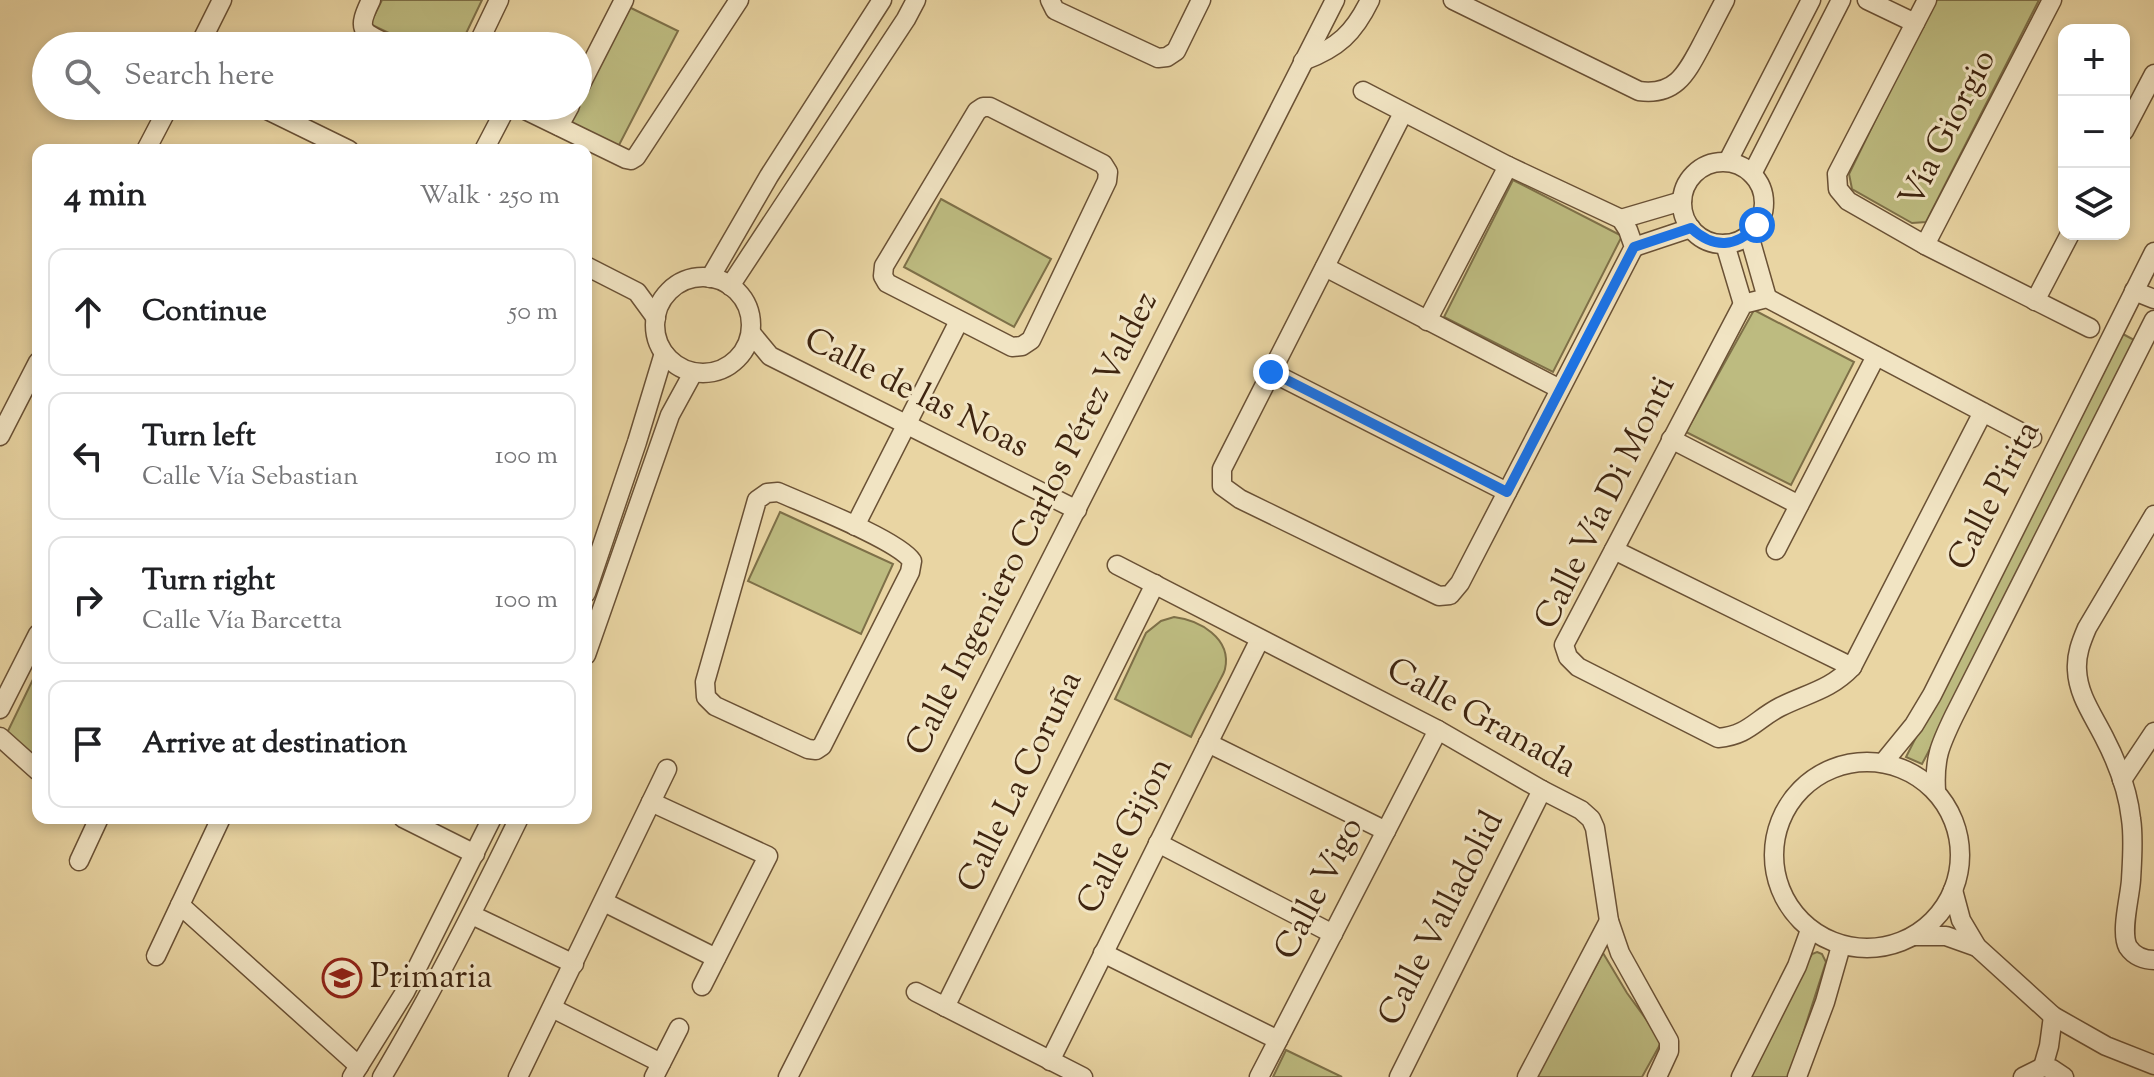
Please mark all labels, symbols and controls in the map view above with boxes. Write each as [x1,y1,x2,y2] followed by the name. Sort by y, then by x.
[2058,24,2130,240] map controls
[2058,24,2130,96] button: +
[32,32,592,120] search box
[1888,42,2010,216] street label: Vía Giorgio
[60,54,104,98] icon: search
[124,55,274,98] text: Search here
[2058,96,2130,168] button: −
[2058,168,2130,240] button: layers
[64,172,146,221] text: 4 min
[419,178,560,215] text: Walk · 250 m
[1739,207,1775,243] route start
[894,284,1172,764] street label: Calle Ingeniero Carlos Pérez Valdez
[66,290,110,334] icon: ahead
[142,291,267,334] text: Continue
[508,294,558,331] text: 50 m
[795,316,1037,472] street label: Calle de las Noas
[1253,354,1289,390] route end
[1523,368,1689,638] street label: Calle Vía Di Monti
[1936,413,2054,579] street label: Calle Pirita
[142,416,256,459] text: Turn left
[66,434,110,478] icon: left
[495,438,558,475] text: 100 m
[142,459,358,496] text: Calle Vía Sebastian
[142,560,275,603] text: Turn right
[66,578,110,622] icon: right
[495,582,558,619] text: 100 m
[142,603,342,640] text: Calle Vía Barcetta
[1377,646,1585,792] street label: Calle Granada
[946,663,1096,901] street label: Calle La Coruña
[66,722,110,766] icon: arrive
[142,723,407,766] text: Arrive at destination
[1066,749,1186,923] street label: Calle Gijon
[1367,803,1517,1035] street label: Calle Valladolid
[1263,809,1377,969] street label: Calle Vigo
[370,954,493,1003] place label: Primaria
[321,957,363,999] school or university icon: Primaria

